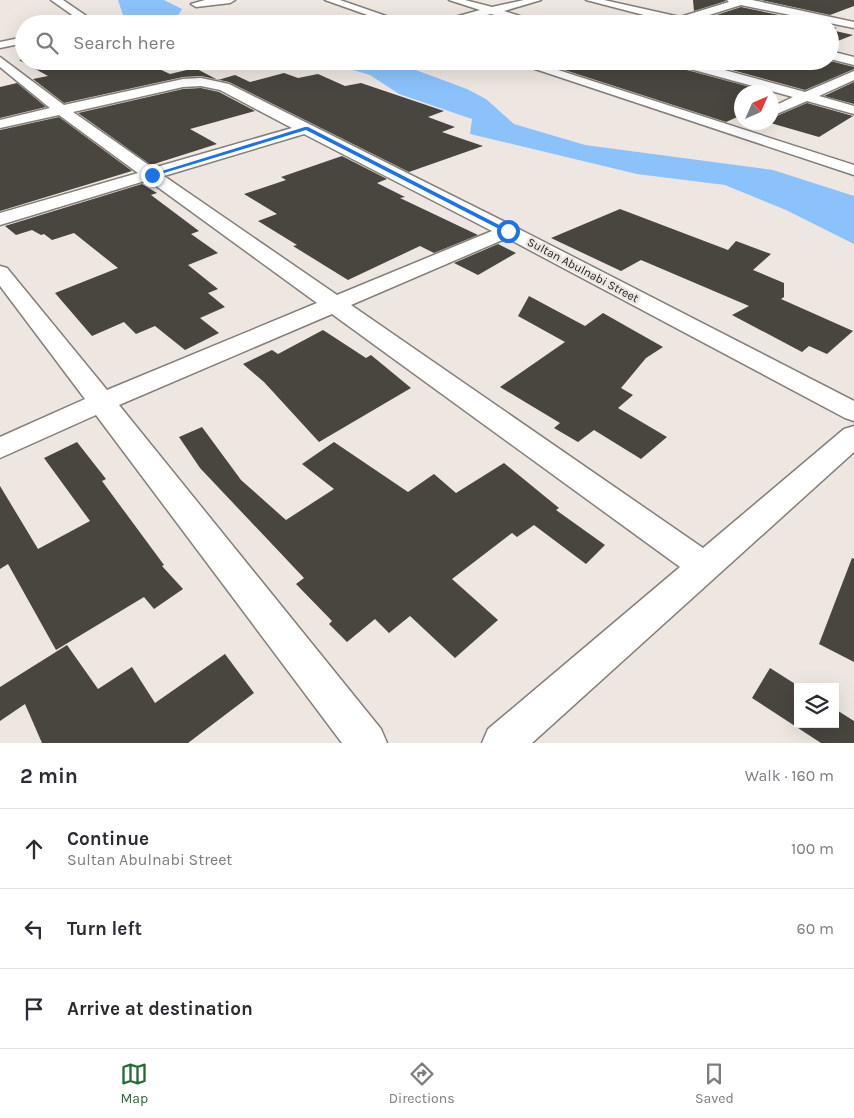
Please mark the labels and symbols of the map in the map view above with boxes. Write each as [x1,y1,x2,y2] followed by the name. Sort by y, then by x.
[734,85,779,130] north arrow
[141,164,164,187] route end
[497,220,520,243] route start
[525,235,641,306] street label: Sultan Abulnabi Street

